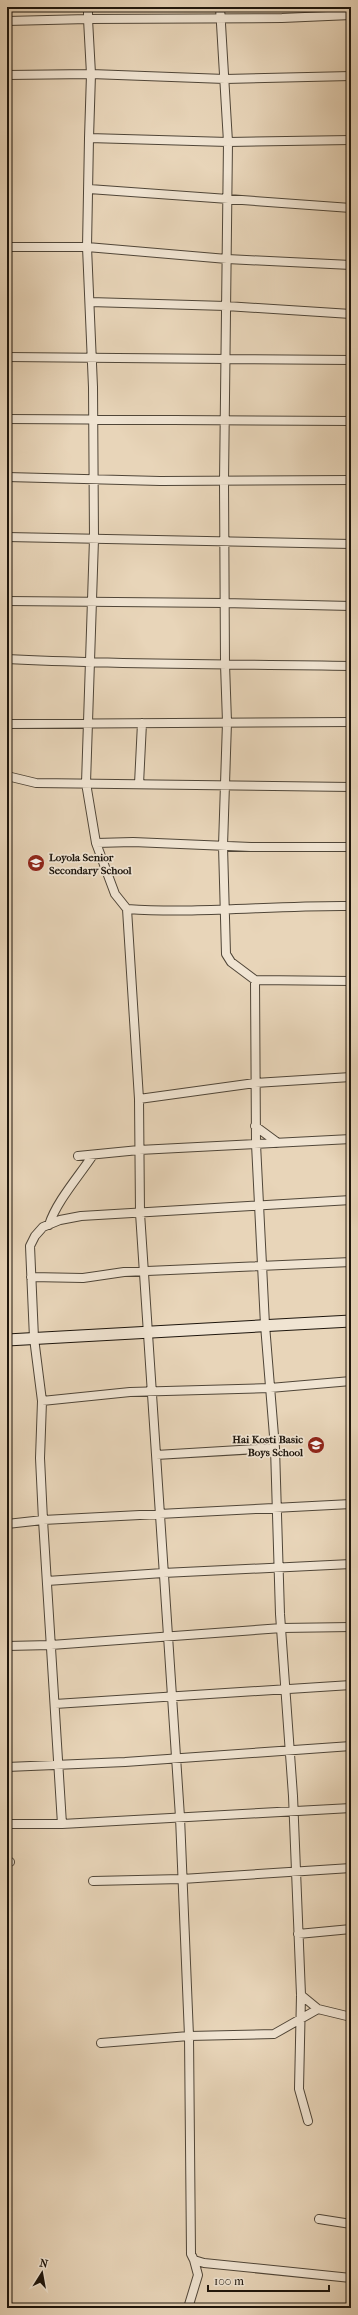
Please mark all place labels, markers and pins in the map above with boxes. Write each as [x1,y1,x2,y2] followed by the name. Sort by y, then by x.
[49,851,132,877] place label: Loyola Senior Secondary School
[26,853,46,873] school or university icon: Loyola Senior Secondary School
[232,1433,304,1459] place label: Hai Kosti Basic Boys School
[306,1435,326,1455] school or university icon: Hai Kosti Basic Boys School

